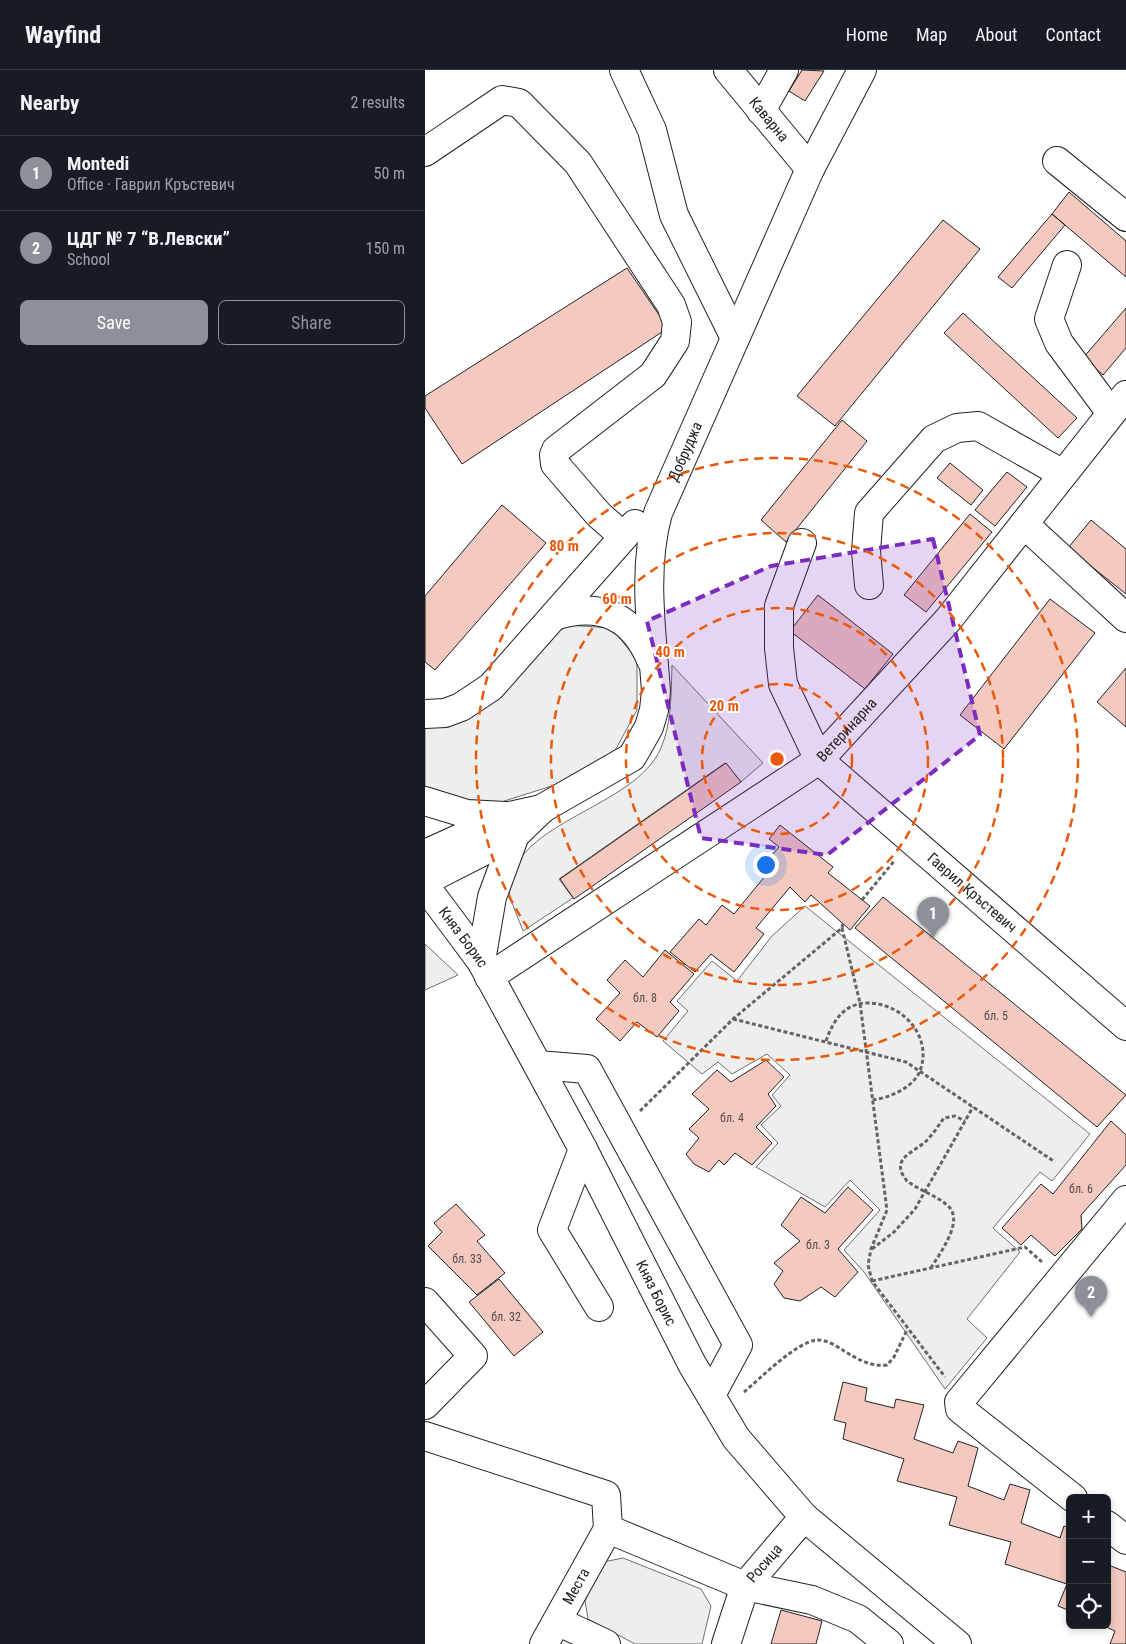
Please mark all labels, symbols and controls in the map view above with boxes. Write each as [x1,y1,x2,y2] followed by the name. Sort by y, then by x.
[25,21,101,49] text: Wayfind
[846,24,888,45] text: Home
[916,24,947,45] text: Map
[975,24,1017,45] text: About
[1045,24,1101,45] text: Contact
[20,91,79,115] text: Nearby
[350,93,405,112] text: 2 results
[745,93,793,145] street label: Каварна
[67,152,129,175] text: Montedi
[32,164,40,183] text: 1
[373,164,405,183] text: 50 m
[67,175,235,194] text: Office · Гаврил Кръстевич
[67,227,230,250] text: ЦДГ № 7 “В.Левски”
[32,239,40,258] text: 2
[366,239,405,258] text: 150 m
[67,250,110,269] text: School
[20,300,208,345] button: Save
[218,300,405,345] button: Share
[664,419,706,484] street label: Добруджа
[549,537,579,555] text: 80 m
[602,590,632,608] text: 60 m
[655,643,685,661] text: 40 m
[813,694,881,765] street label: Ветеринарна
[709,697,739,715] text: 20 m
[768,750,786,768] centre of rings
[924,849,1021,936] street label: Гаврил Кръстевич
[753,852,779,878] your location
[917,897,949,938] pin: 1
[435,903,492,971] street label: Княз Борис
[633,991,657,1005] house number: бл. 8
[984,1009,1008,1023] house number: бл. 5
[720,1111,744,1125] house number: бл. 4
[1069,1182,1093,1196] house number: бл. 6
[806,1238,830,1252] house number: бл. 3
[452,1252,482,1266] house number: бл. 33
[632,1257,680,1329] street label: Княз Борис
[1075,1276,1107,1317] pin: 2
[491,1310,521,1324] house number: бл. 32
[1066,1494,1111,1629] map controls
[1066,1494,1111,1539] button: +
[1066,1539,1111,1584] button: −
[743,1540,786,1586] street label: Росица
[559,1565,593,1608] street label: Места
[1066,1584,1111,1629] button: locate

